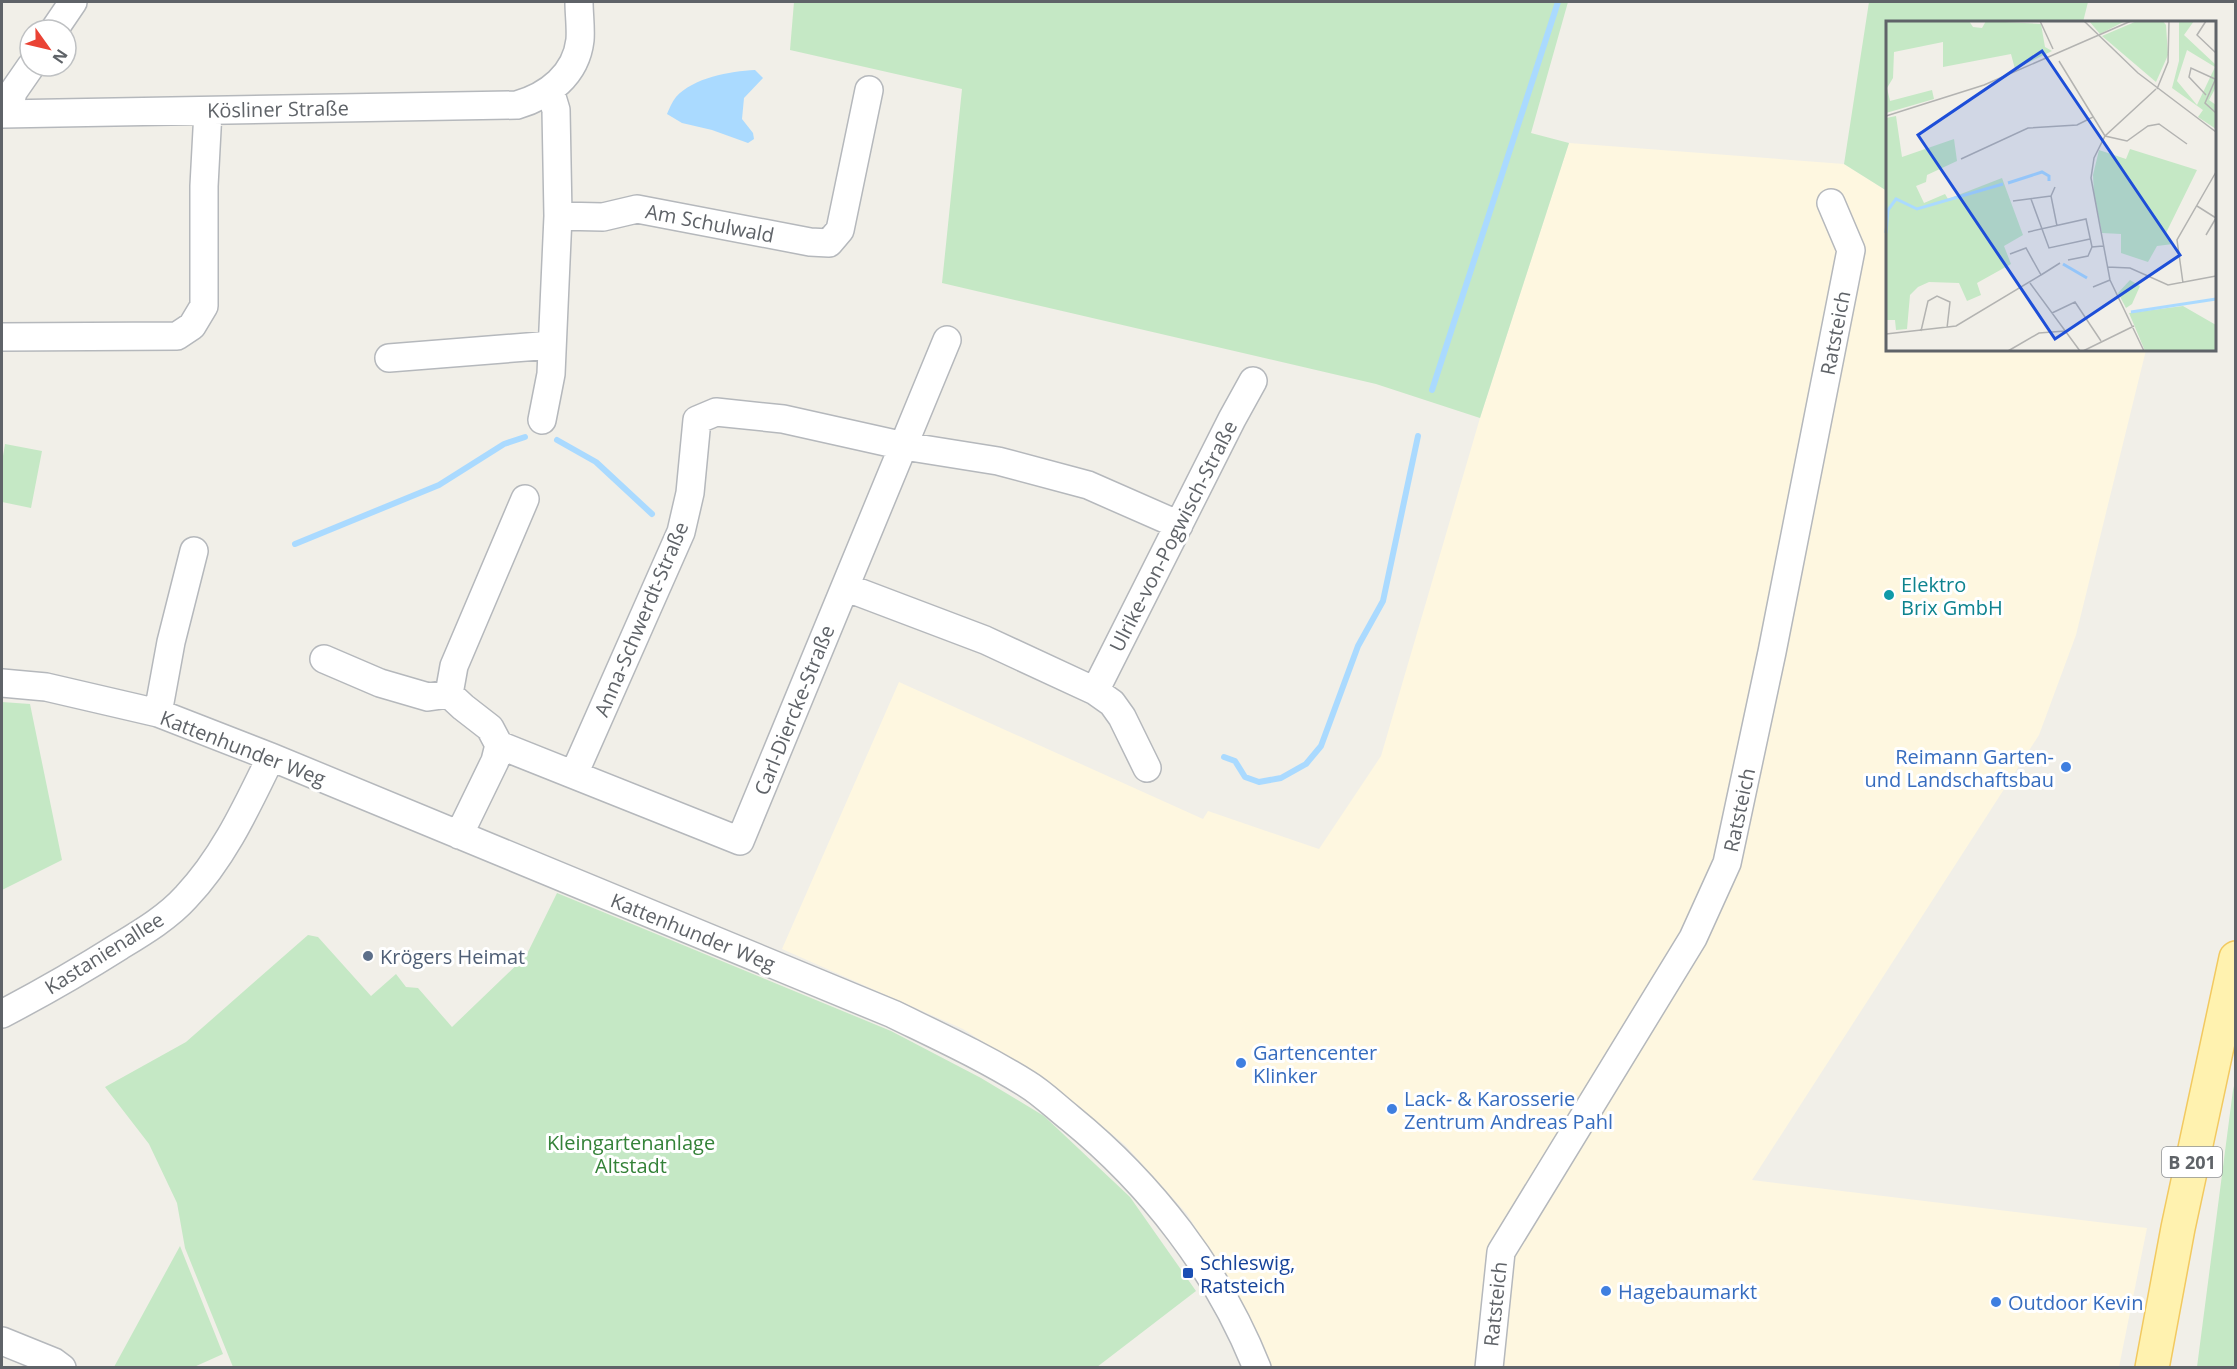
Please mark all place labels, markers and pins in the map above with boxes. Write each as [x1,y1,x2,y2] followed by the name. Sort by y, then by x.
[1901,571,2003,621] place label: Elektro Brix GmbH
[1882,588,1896,602] marker: Elektro Brix GmbH
[1864,743,2054,793] place label: Reimann Garten- und Landschaftsbau
[2059,760,2073,774] marker: Reimann Garten- und Landschaftsbau
[380,943,525,970] place label: Krögers Heimat
[361,949,375,963] marker: Krögers Heimat
[1253,1039,1377,1089] place label: Gartencenter Klinker
[1234,1056,1248,1070] marker: Gartencenter Klinker
[1404,1085,1613,1135] place label: Lack- & Karosserie Zentrum Andreas Pahl
[1385,1102,1399,1116] marker: Lack- & Karosserie Zentrum Andreas Pahl
[1200,1249,1295,1299] place label: Schleswig, Ratsteich
[1181,1266,1195,1280] marker: Schleswig, Ratsteich
[1618,1278,1757,1305] place label: Hagebaumarkt
[1599,1284,1613,1298] marker: Hagebaumarkt
[2008,1289,2143,1316] place label: Outdoor Kevin
[1989,1295,2003,1309] marker: Outdoor Kevin

